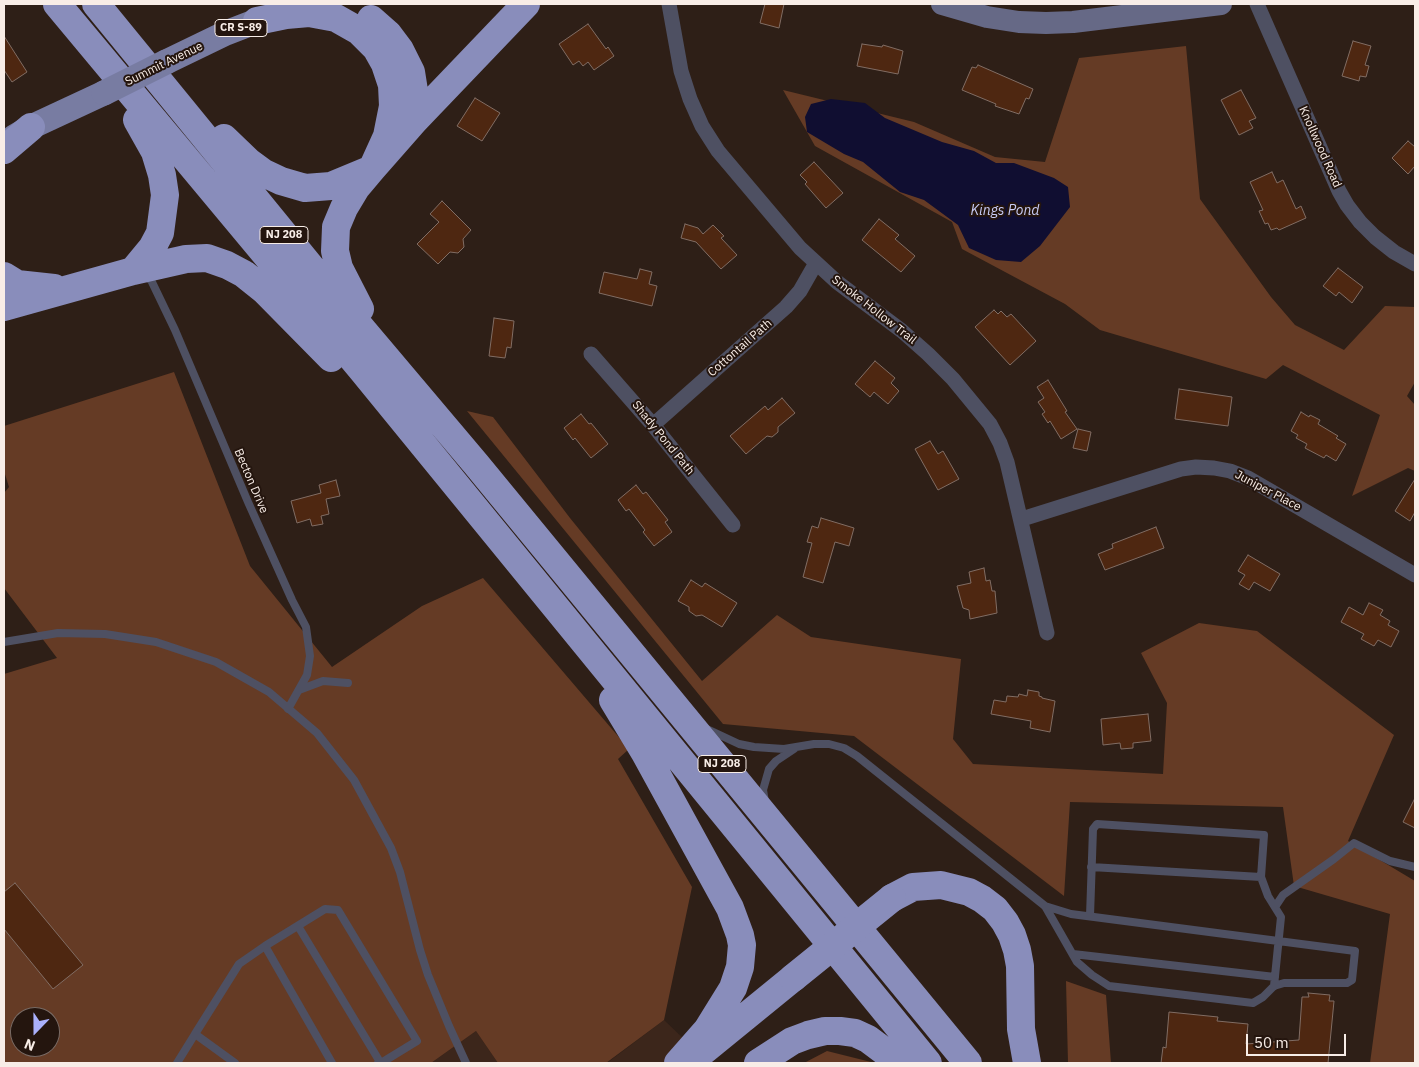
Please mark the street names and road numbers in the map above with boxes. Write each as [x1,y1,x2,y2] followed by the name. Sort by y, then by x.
[215,19,267,36] road number: CR S-89
[123,39,205,89] street label: Summit Avenue
[1296,104,1344,190] street label: Knollwood Road
[260,226,308,244] road number: NJ 208
[829,272,919,348] street label: Smoke Hollow Trail
[705,316,775,380] street label: Cottontail Path
[629,398,697,478] street label: Shady Pond Path
[231,447,271,515] street label: Becton Drive
[1232,467,1304,515] street label: Juniper Place
[698,756,746,772] road number: NJ 208

